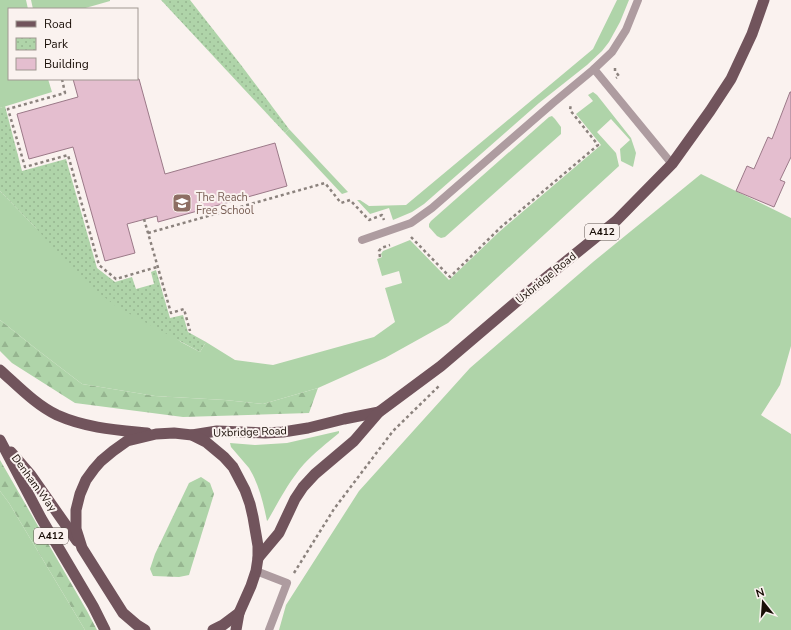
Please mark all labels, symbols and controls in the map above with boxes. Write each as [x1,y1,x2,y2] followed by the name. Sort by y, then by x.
[8,8,138,80] legend
[44,16,72,32] text: Road
[44,36,69,52] text: Park
[44,56,89,72] text: Building
[196,190,255,218] place label: The Reach Free School
[171,192,193,214] school or university icon: The Reach Free School
[585,224,619,240] road number: A412
[513,249,579,307] street label: Uxbridge Road
[213,423,287,441] street label: Uxbridge Road
[8,451,60,515] street label: Denham Way
[34,528,68,544] road number: A412
[743,582,783,622] north arrow
[754,585,766,601] text: N

